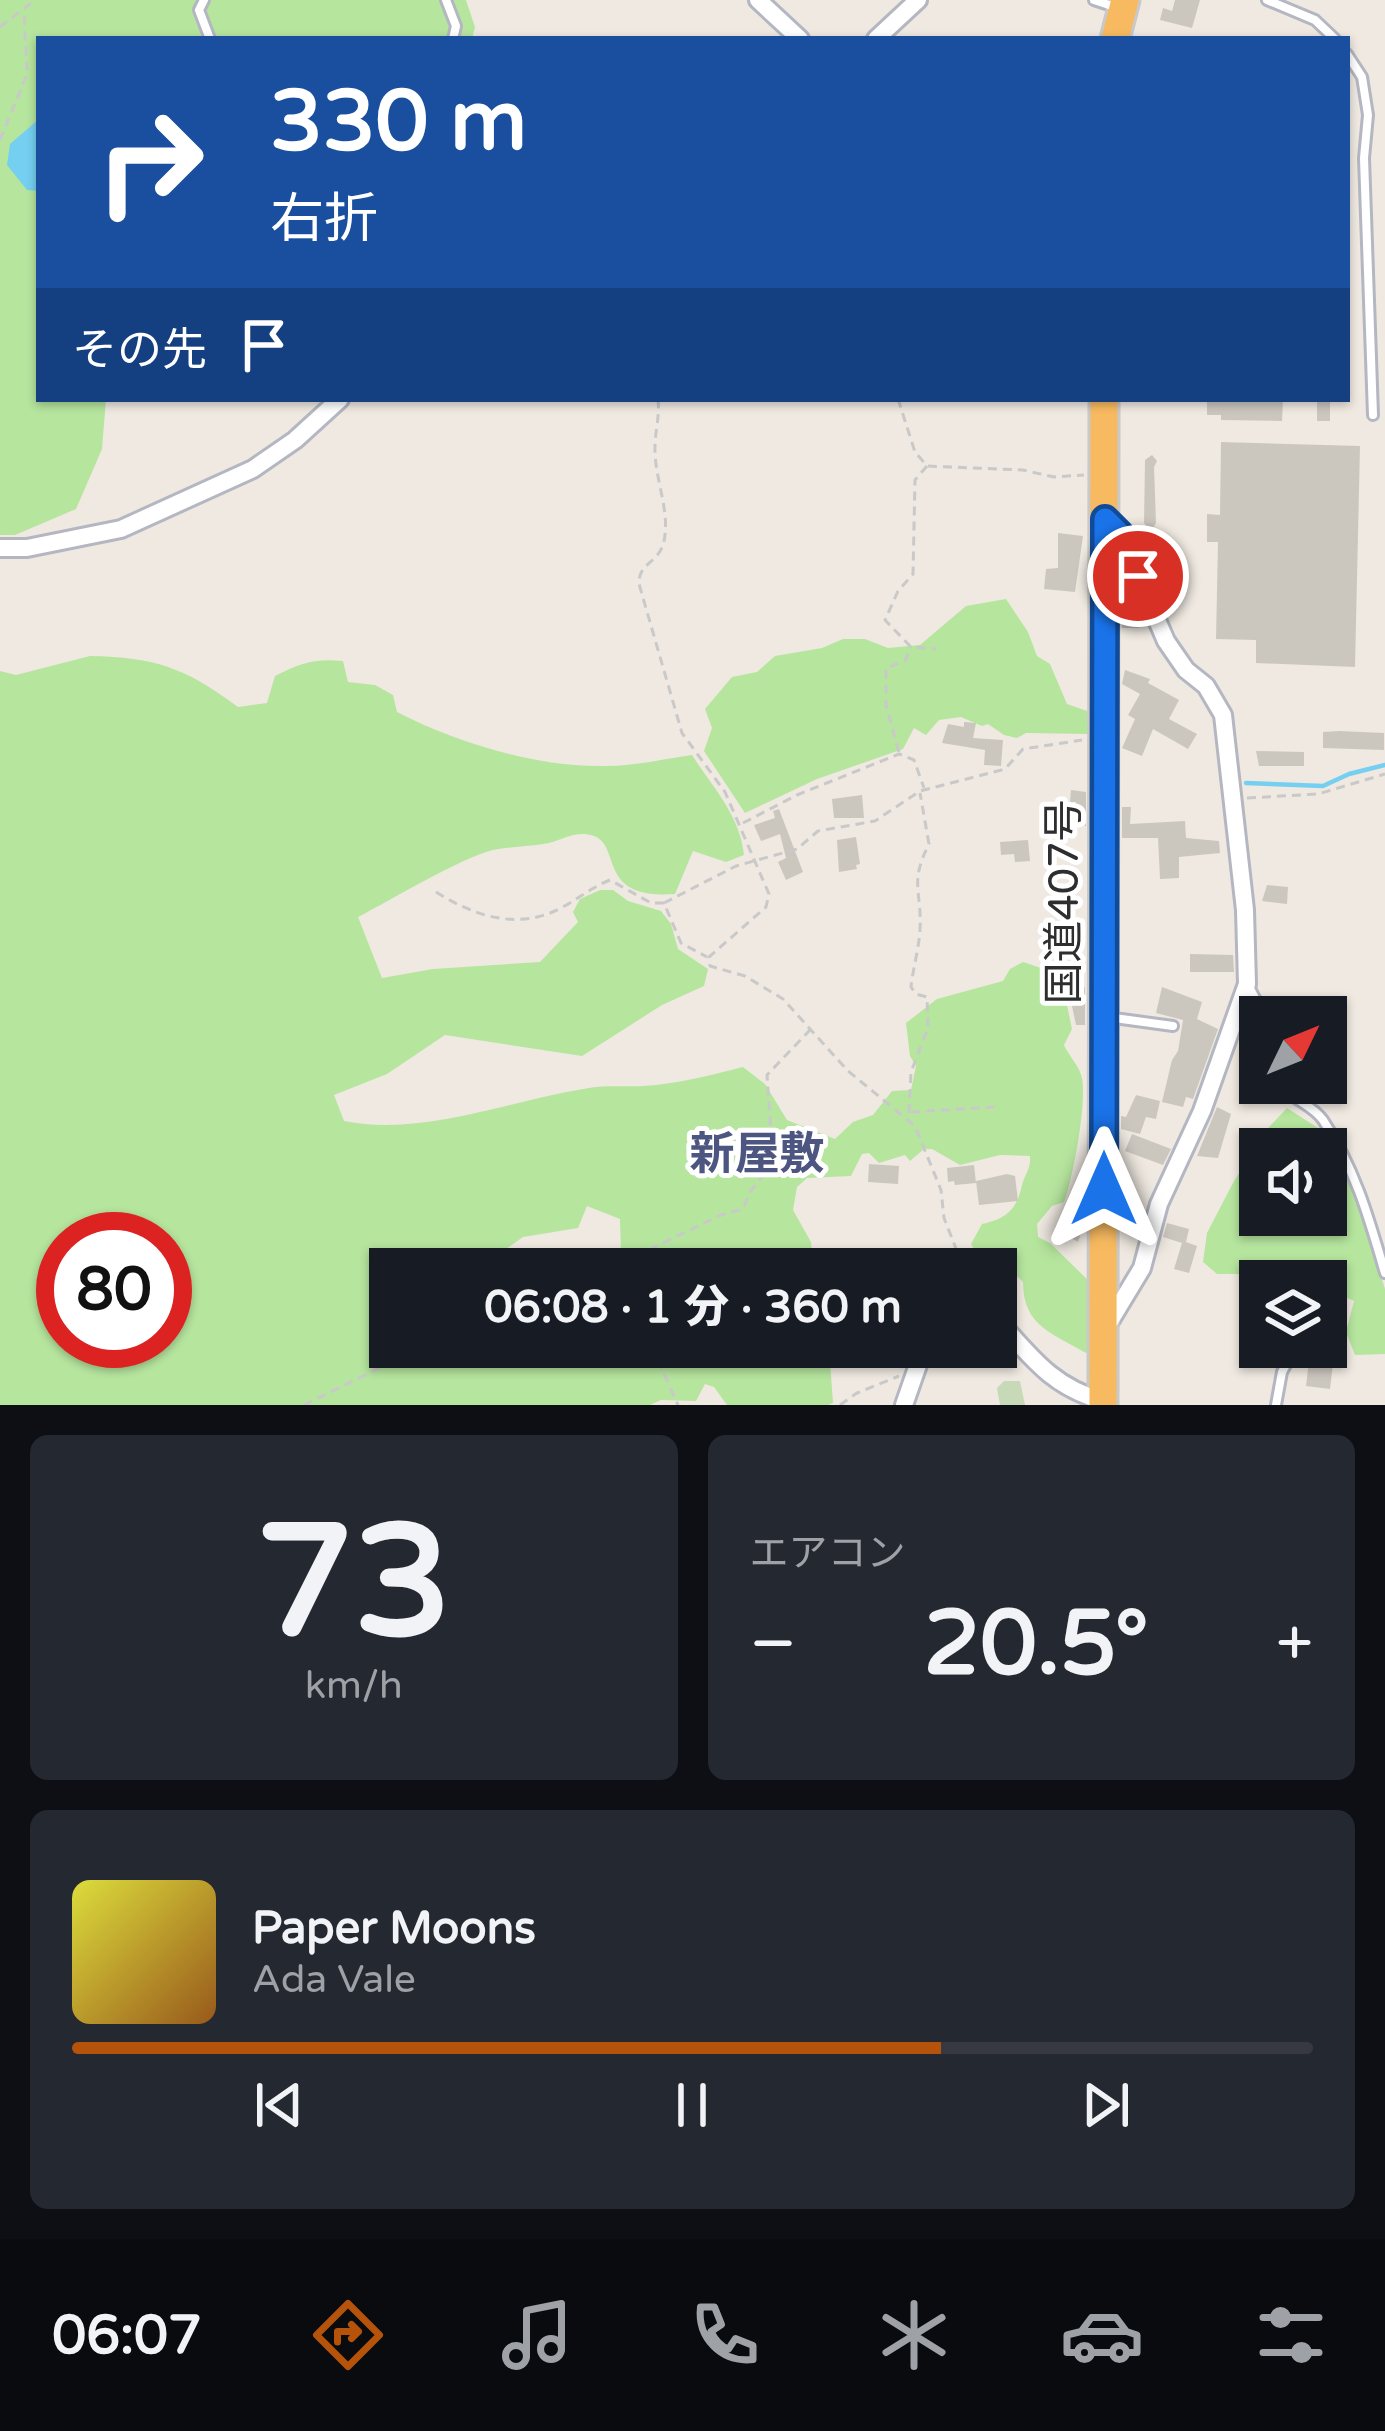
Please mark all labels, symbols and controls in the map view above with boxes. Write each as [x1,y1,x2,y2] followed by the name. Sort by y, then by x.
[270,72,527,173] text: 330 m
[72,84,228,240] icon: right
[270,187,378,252] text: 右折
[231,312,297,378] icon: arrive
[72,324,207,378] text: その先
[1087,525,1189,627] pin
[1105,543,1171,609] icon: arrive
[1039,799,1090,1005] street label: 国道407号
[1239,996,1347,1104] north arrow
[1239,996,1347,1368] map controls
[1041,1126,1167,1252] position arrow
[689,1128,825,1182] district label: 新屋敷
[1239,1128,1347,1236] button: sound
[36,1212,192,1368] speed limit sign: 80
[1239,1260,1347,1368] button: layers
[484,1281,902,1335] text: 06:08 · 1 分 · 360 m
[256,1490,452,1678] text: 73
[750,1530,906,1577] text: エアコン
[924,1590,1149,1699] text: 20.5°
[750,1604,797,1684] text: −
[1276,1604,1313,1684] text: +
[305,1662,403,1709] text: km/h
[252,1902,536,1956] text: Paper Moons
[252,1956,416,2003] text: Ada Vale
[246,2072,312,2138] icon: previous
[659,2072,725,2138] icon: pause
[1073,2072,1139,2138] icon: next
[306,2293,390,2377] icon: directions
[495,2293,579,2377] icon: music
[683,2293,767,2377] icon: phone
[872,2293,956,2377] icon: climate
[1060,2293,1144,2377] icon: car
[1249,2293,1333,2377] icon: filters
[52,2303,202,2368] text: 06:07

